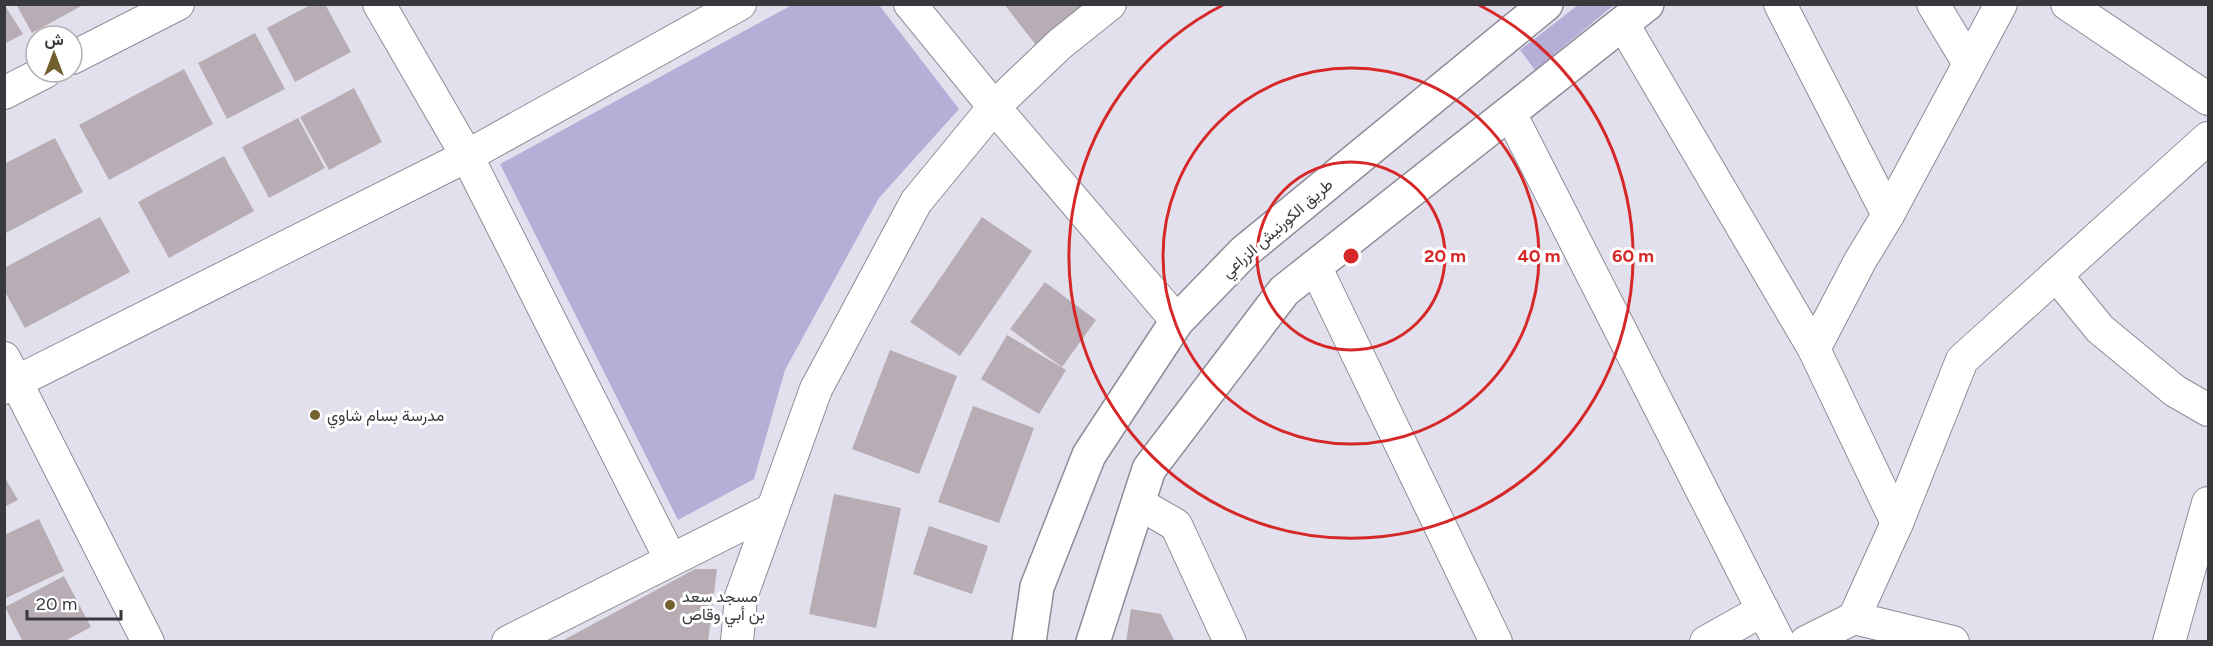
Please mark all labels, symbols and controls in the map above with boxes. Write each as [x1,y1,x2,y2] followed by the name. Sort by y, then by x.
[24,24,84,84] north arrow
[44,30,64,49] text: ش
[1218,175,1339,284] street label: طريق الكورنيش الزراعي
[1424,245,1466,267] text: 20 m
[1517,245,1561,267] text: 40 m
[1612,245,1654,267] text: 60 m
[1341,246,1361,266] centre of rings
[327,406,444,429] place label: مدرسة بسام شاوي
[308,408,322,422] marker: مدرسة بسام شاوي
[27,583,122,621] scale bar
[682,587,765,628] place label: مسجد سعد بن أبي وقاص
[36,593,77,615] text: 20 m
[663,598,677,612] marker: مسجد سعد بن أبي وقاص

